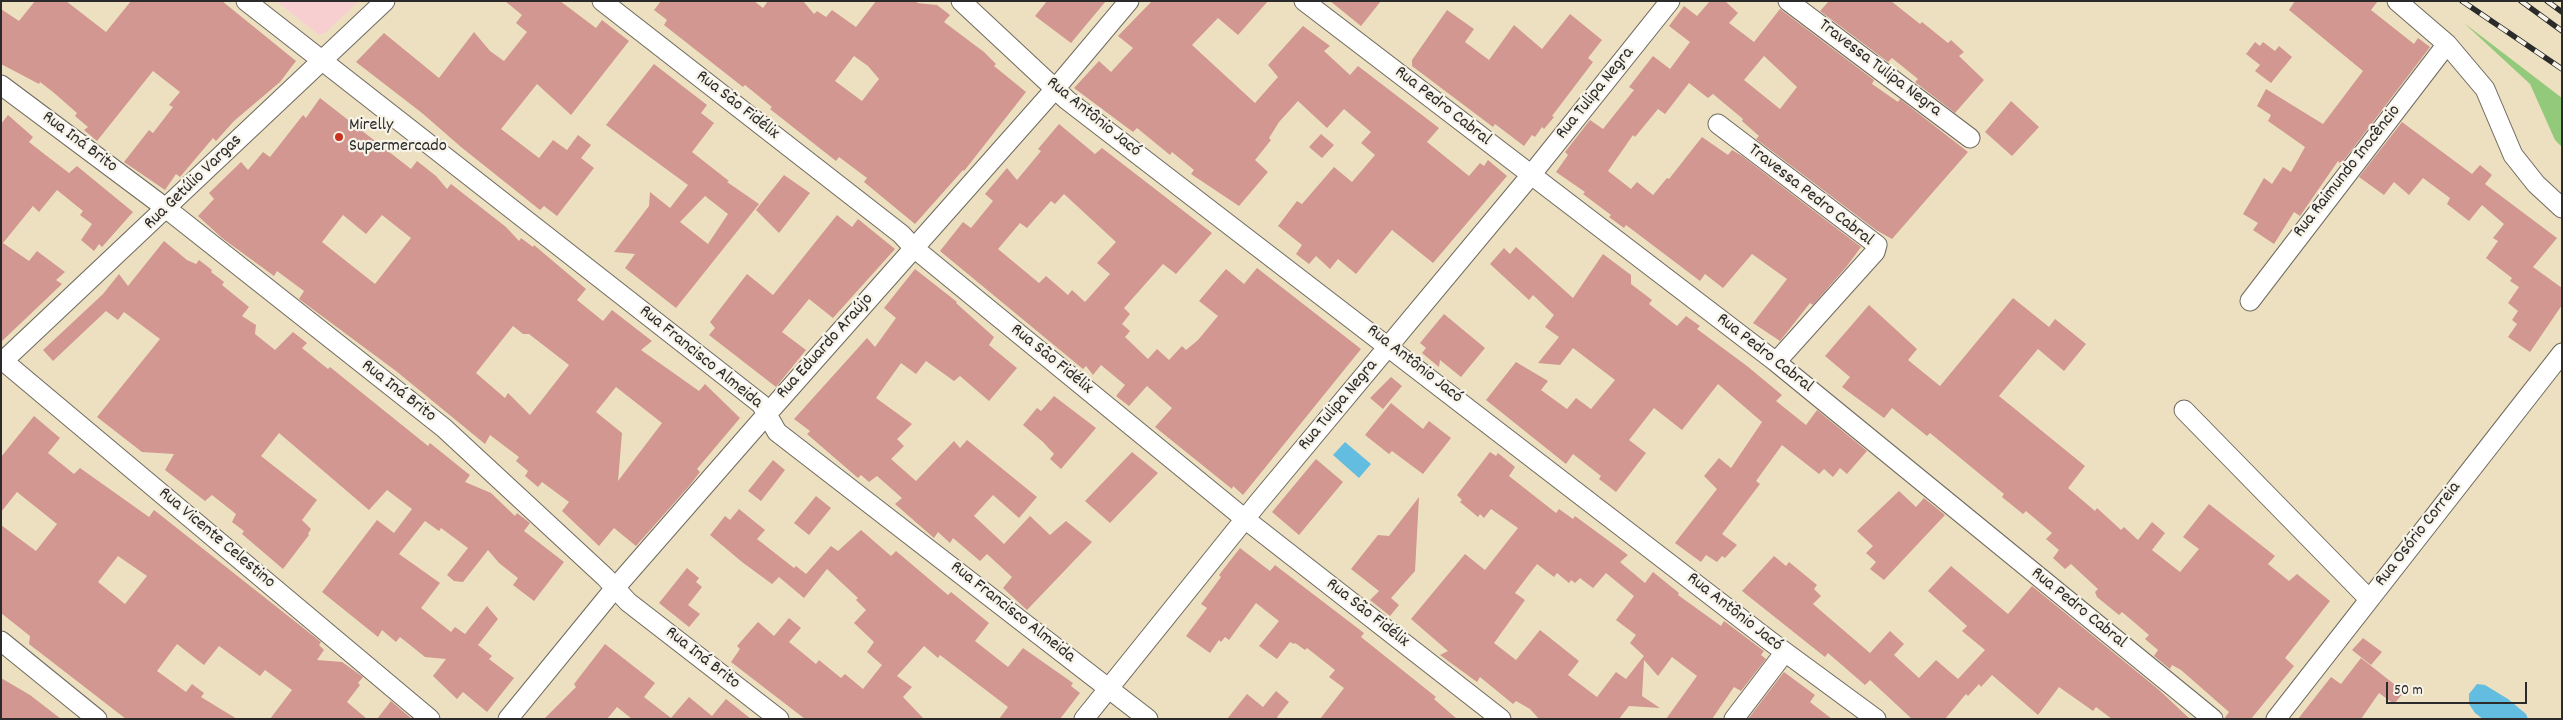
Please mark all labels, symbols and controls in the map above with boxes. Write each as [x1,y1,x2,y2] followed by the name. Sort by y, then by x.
[1813,16,1945,122] street label: Travessa Tulipa Negra
[1552,44,1640,144] street label: Rua Tulipa Negra
[1389,62,1495,152] street label: Rua Pedro Cabral
[691,67,783,145] street label: Rua São Fidélix
[1041,73,1145,163] street label: Rua Antônio Jacó
[2290,101,2406,243] street label: Rua Raimundo Inocêncio
[37,108,121,178] street label: Rua Iná Brito
[349,116,447,158] place label: Mirelly Supermercado
[140,131,248,235] street label: Rua Getúlio Vargas
[333,131,345,143] marker: Mirelly Supermercado
[1743,140,1877,252] street label: Travessa Pedro Cabral
[773,290,879,404] street label: Rua Eduardo Araújo
[634,302,766,414] street label: Rua Francisco Almeida
[1711,309,1817,399] street label: Rua Pedro Cabral
[1005,320,1097,400] street label: Rua São Fidélix
[1362,321,1466,409] street label: Rua Antônio Jacó
[356,356,440,428] street label: Rua Iná Brito
[1295,356,1383,456] street label: Rua Tulipa Negra
[2371,478,2467,592] street label: Rua Osório Correia
[153,484,279,594] street label: Rua Vicente Celestino
[945,558,1079,668] street label: Rua Francisco Almeida
[2026,564,2130,654] street label: Rua Pedro Cabral
[1682,569,1786,657] street label: Rua Antônio Jacó
[1321,575,1413,653] street label: Rua São Fidélix
[660,623,744,695] street label: Rua Iná Brito
[2388,672,2529,704] scale bar
[2394,680,2423,702] text: 50 m

